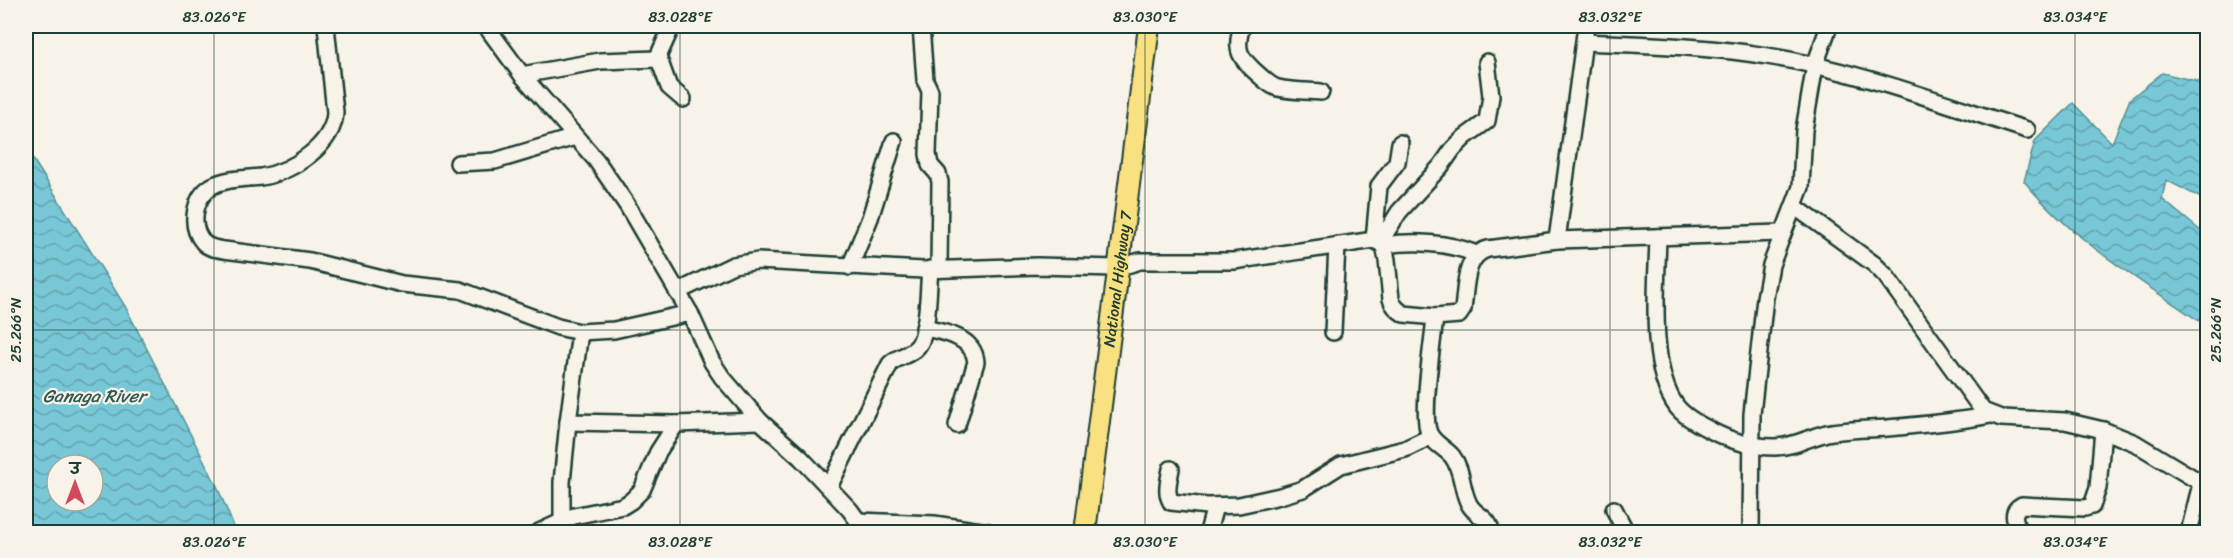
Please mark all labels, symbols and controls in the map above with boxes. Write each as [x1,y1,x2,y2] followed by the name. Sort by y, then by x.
[182,4,247,30] text: 83.026°E
[648,4,714,30] text: 83.028°E
[1113,4,1179,30] text: 83.030°E
[1579,4,1643,30] text: 83.032°E
[2043,4,2108,30] text: 83.034°E
[1094,208,1140,349] street label: National Highway 7
[3,297,29,362] text: 25.266°N
[2203,297,2229,362] text: 25.266°N
[43,380,149,412] water label: Ganaga River
[45,453,105,513] north arrow
[68,454,82,483] text: उ
[182,529,247,555] text: 83.026°E
[648,529,714,555] text: 83.028°E
[1113,529,1179,555] text: 83.030°E
[1579,529,1643,555] text: 83.032°E
[2043,529,2108,555] text: 83.034°E

